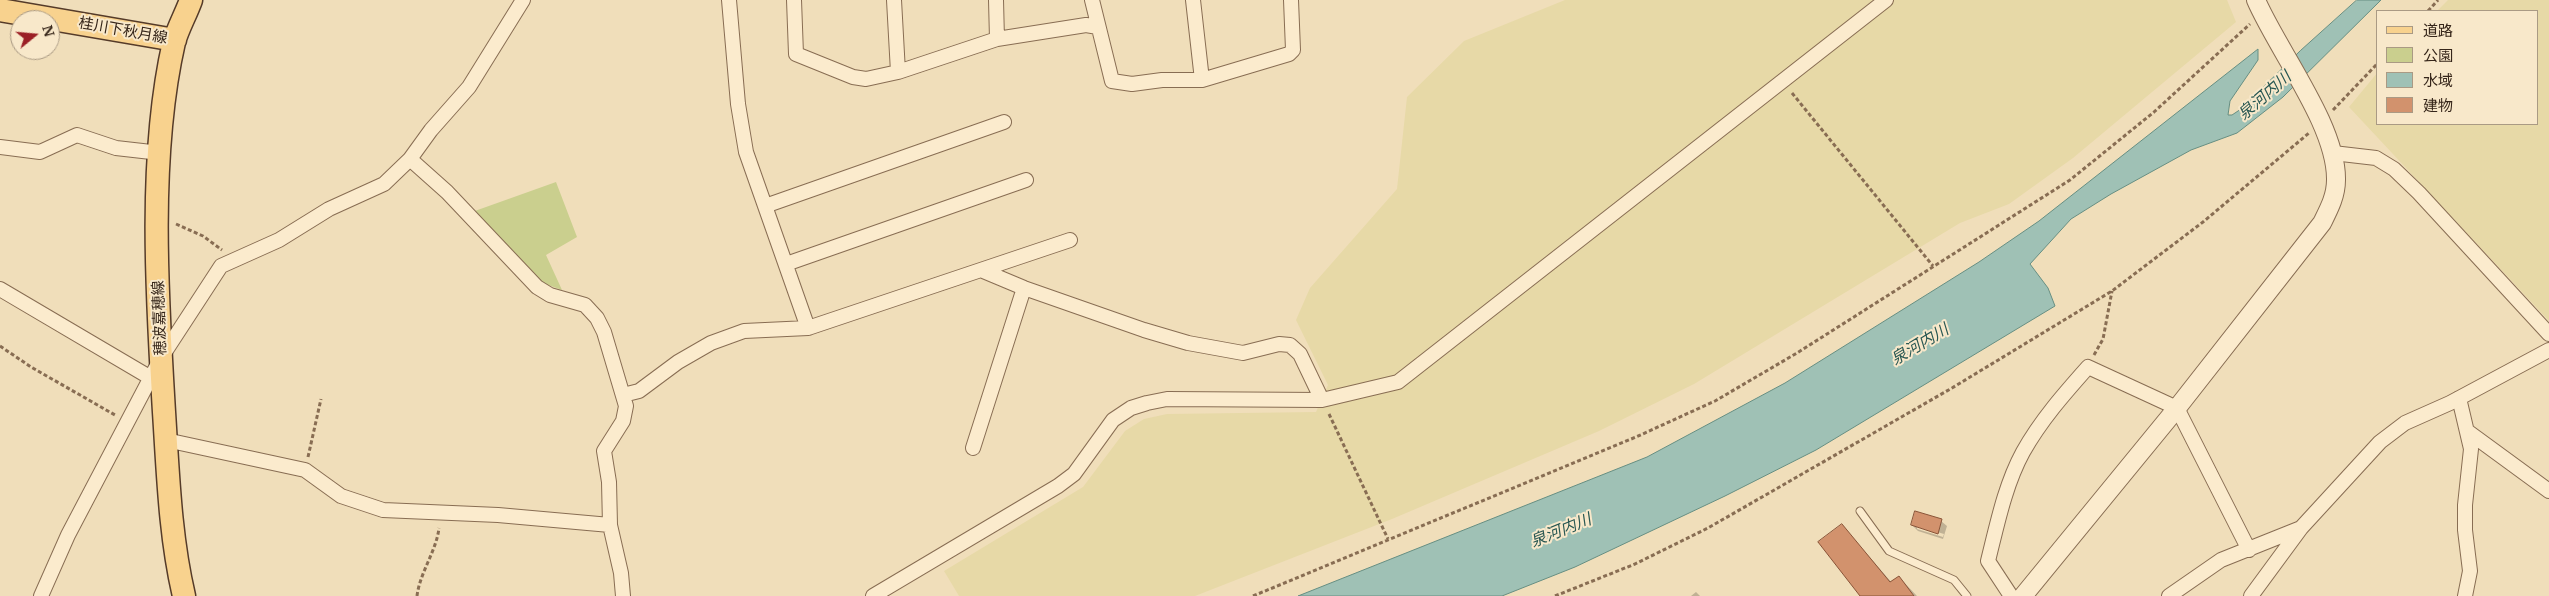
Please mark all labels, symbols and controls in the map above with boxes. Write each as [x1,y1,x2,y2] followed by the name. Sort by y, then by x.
[10,10,60,60] north arrow
[2376,10,2539,125] legend
[77,14,169,48] street label: 桂川下秋月線
[2423,21,2453,40] text: 道路
[38,23,59,39] text: N
[2423,46,2453,65] text: 公園
[2235,68,2295,124] water label: 泉河内川
[2423,71,2453,90] text: 水域
[2423,96,2453,115] text: 建物
[150,280,170,356] street label: 穂波嘉穂線
[1888,320,1952,370] water label: 泉河内川
[1528,510,1594,552] water label: 泉河内川

